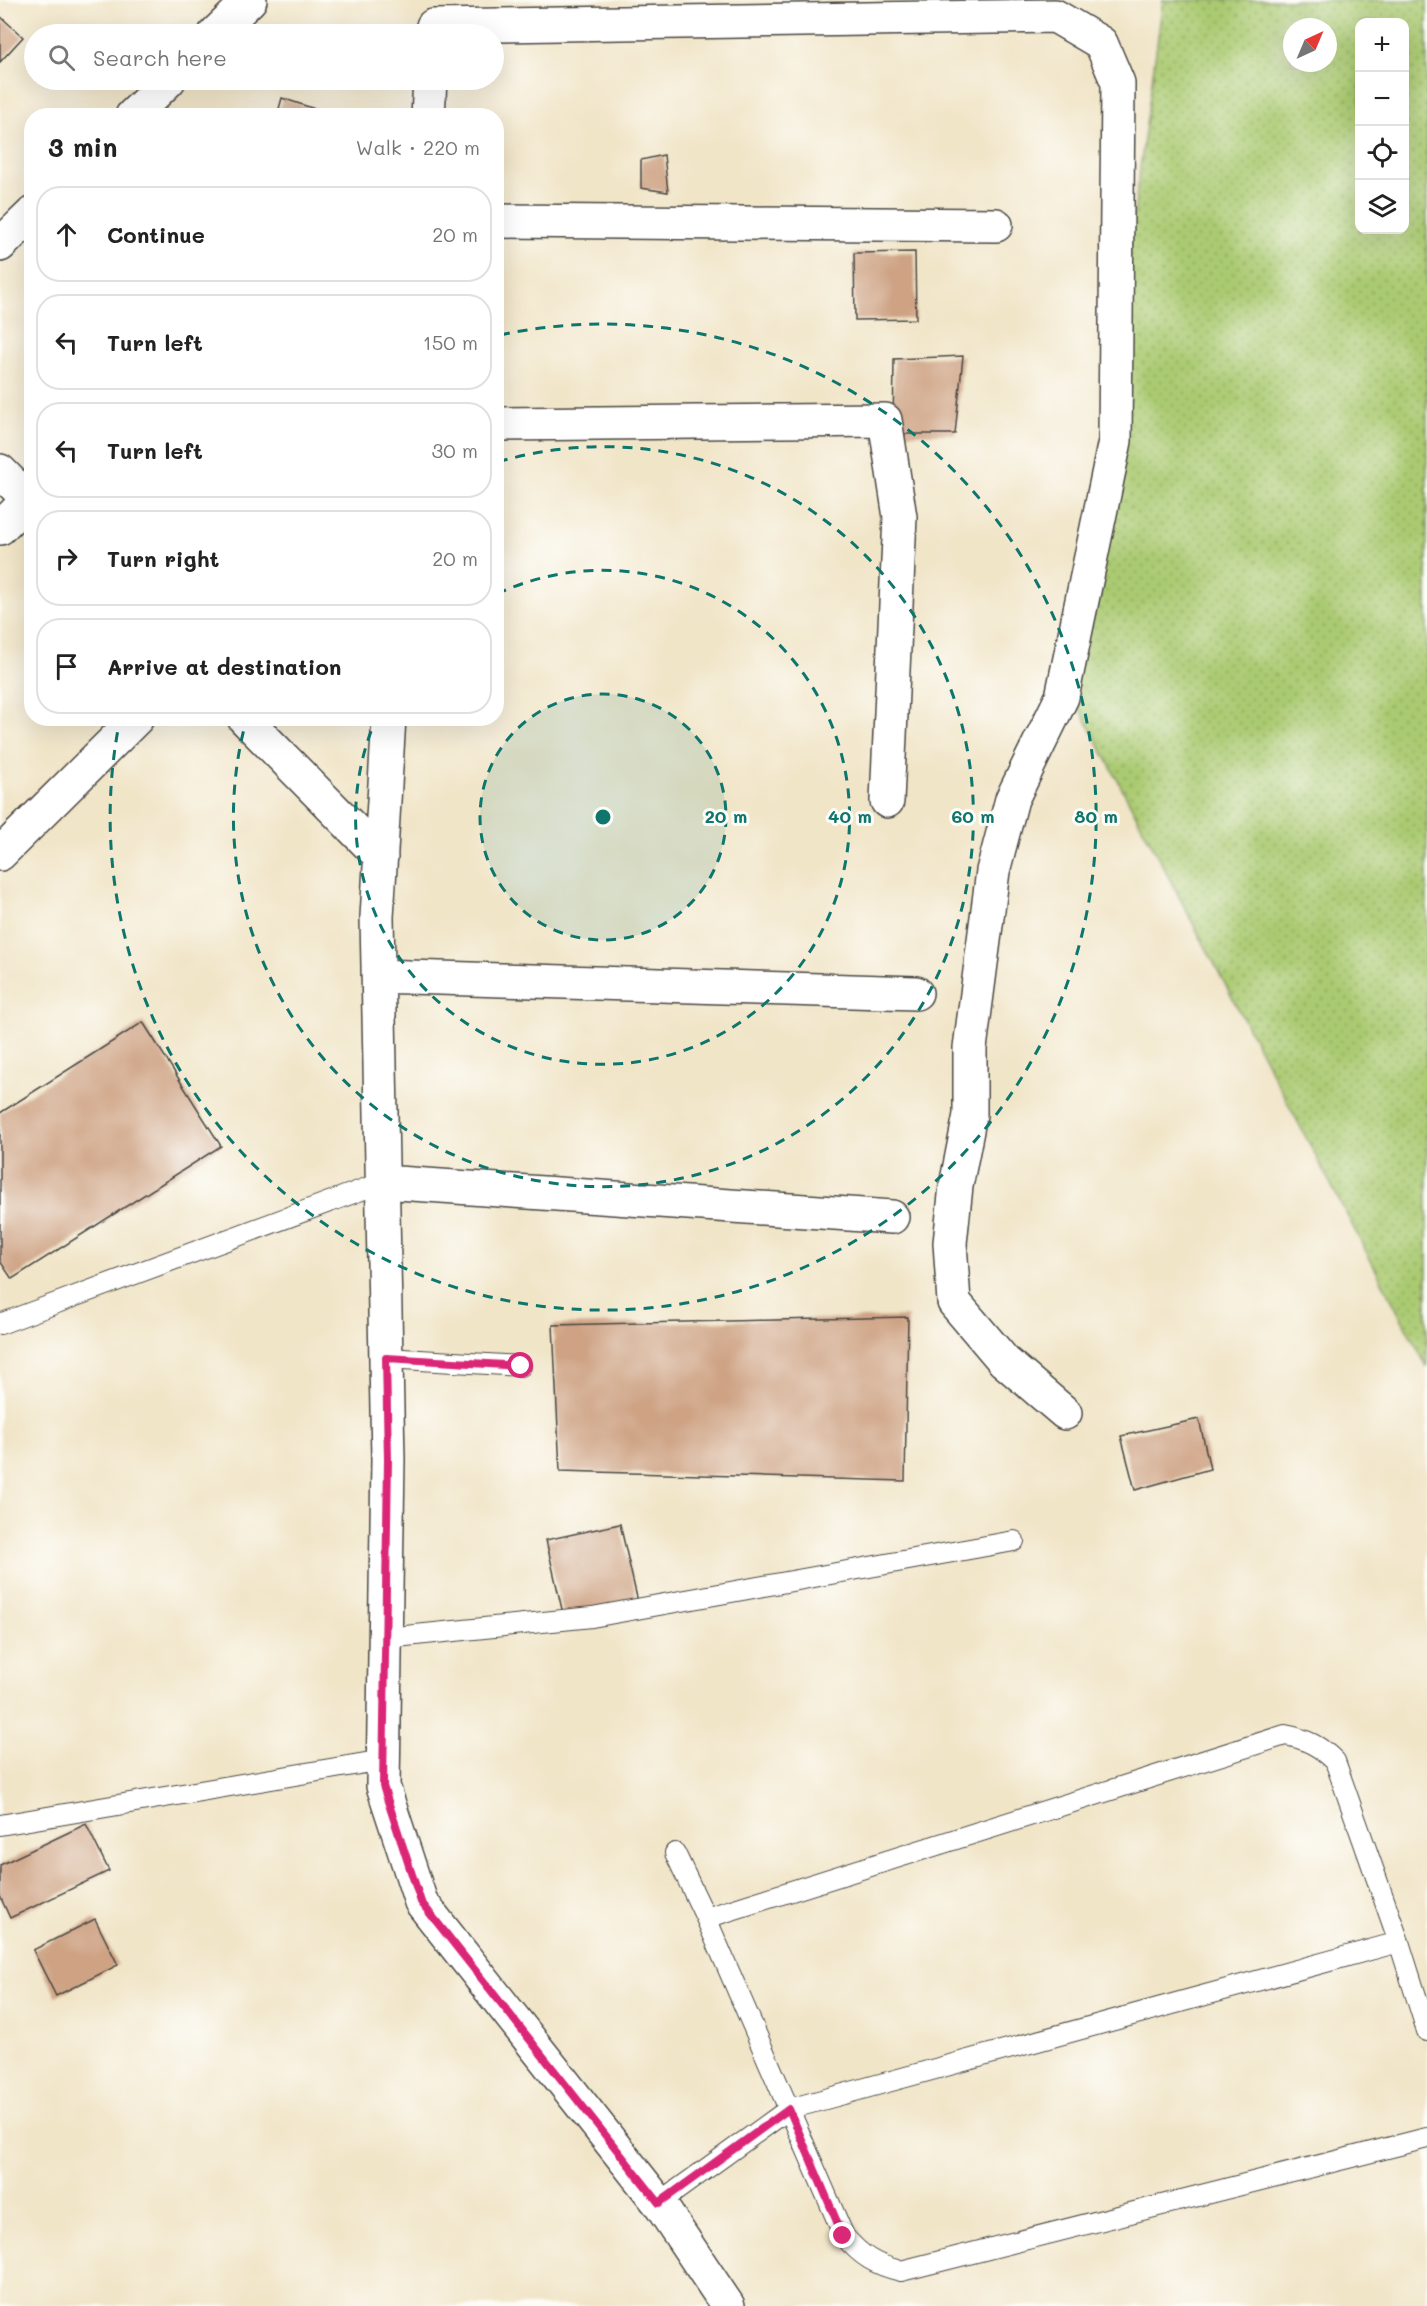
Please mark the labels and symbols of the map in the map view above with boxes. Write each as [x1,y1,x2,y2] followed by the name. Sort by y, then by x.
[1283,18,1337,72] north arrow
[705,804,747,828] text: 20 m
[828,804,872,828] text: 40 m
[951,804,995,828] text: 60 m
[1074,804,1118,828] text: 80 m
[593,807,613,827] centre of rings
[507,1352,533,1378] route start
[829,2222,855,2248] route end

